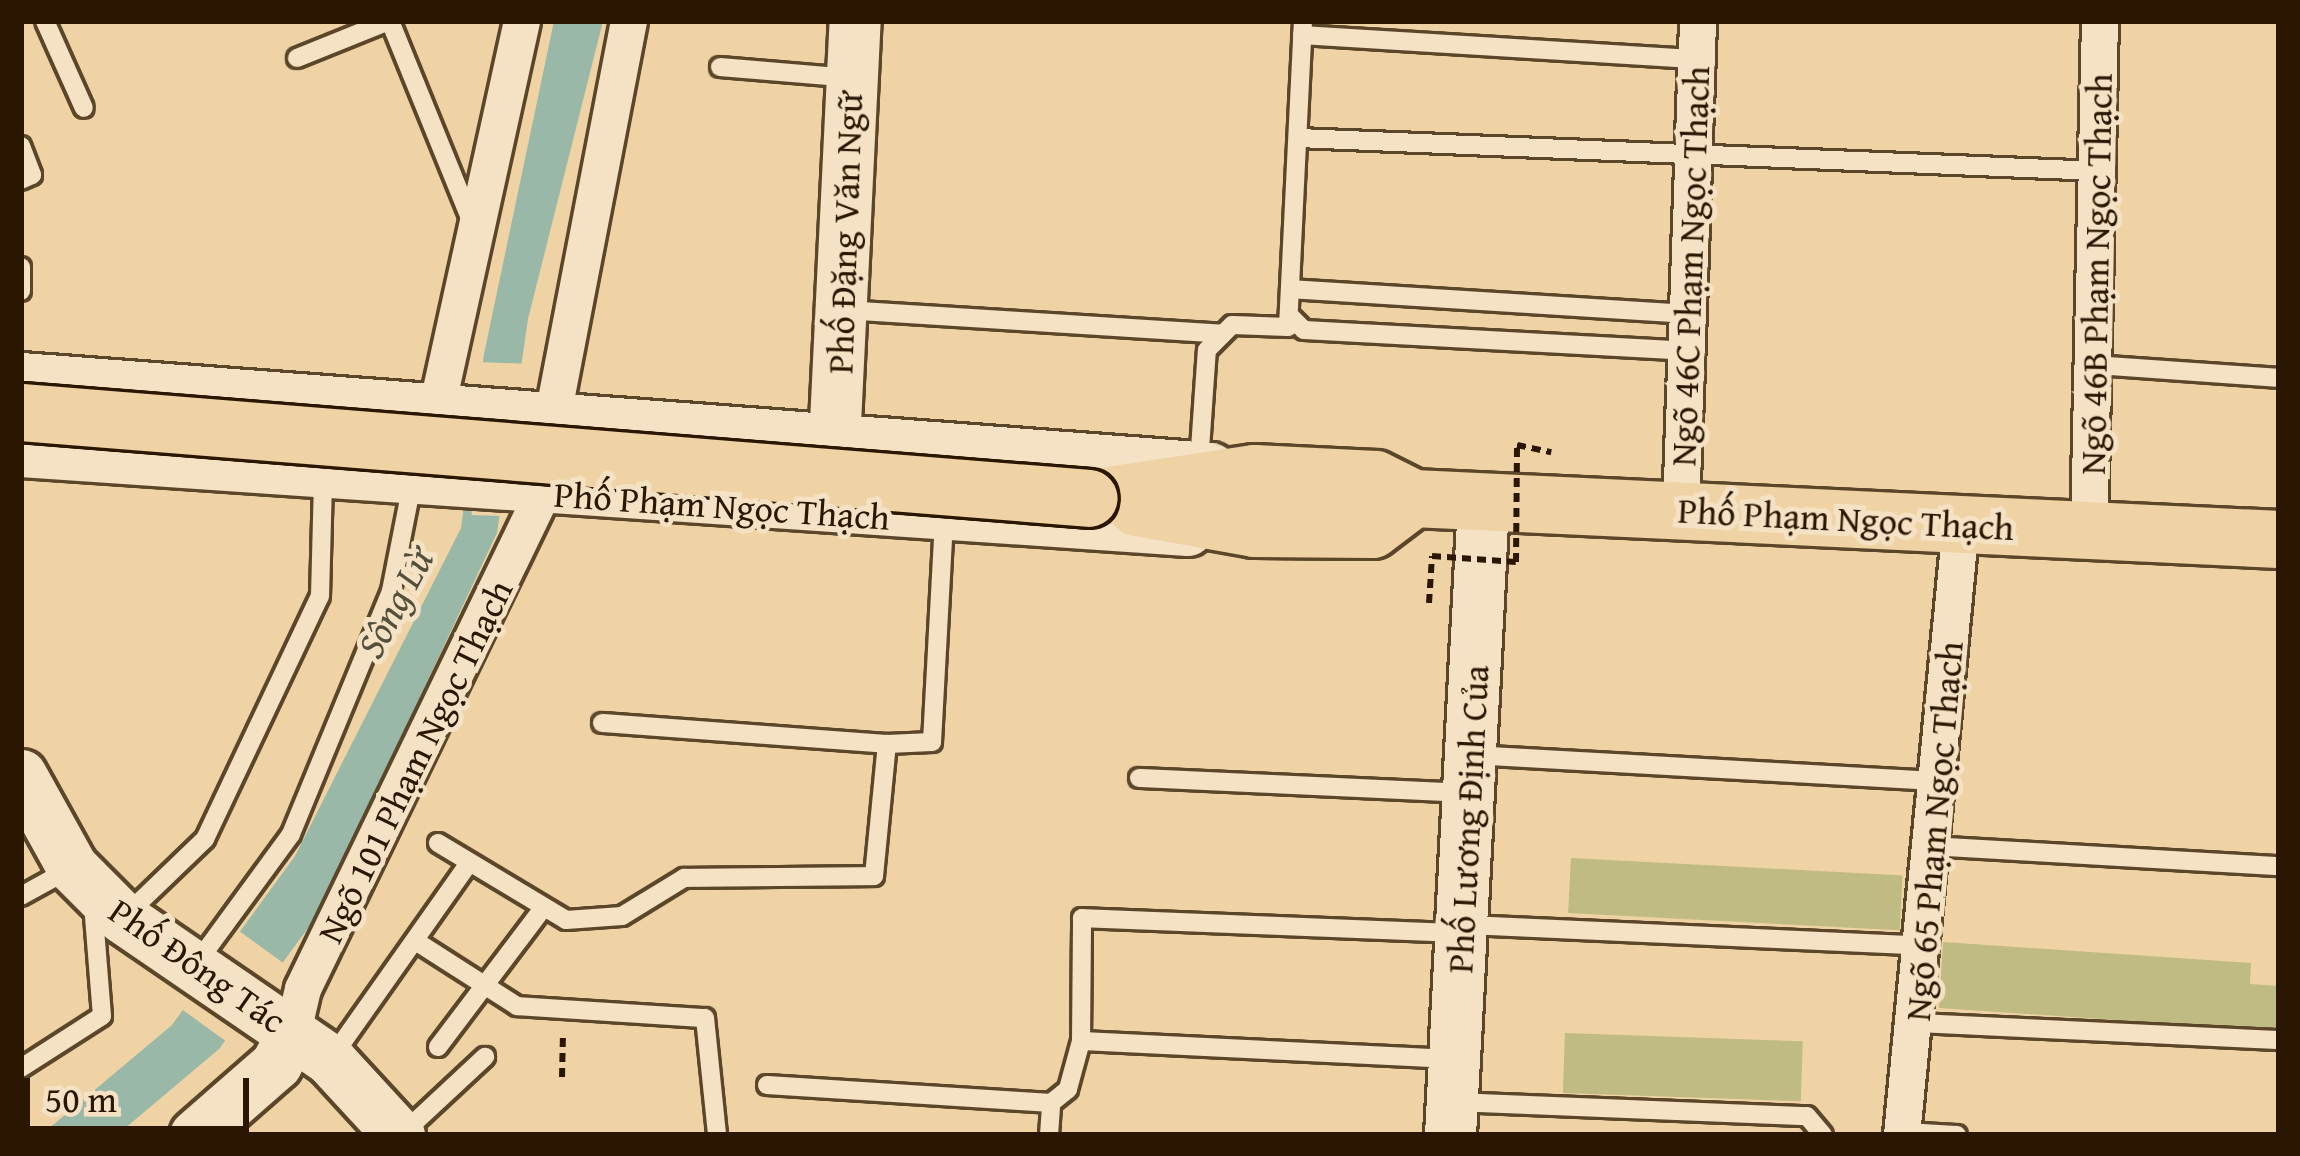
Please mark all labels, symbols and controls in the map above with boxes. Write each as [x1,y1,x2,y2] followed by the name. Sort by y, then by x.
[1660,65,1718,467] street label: Ngõ 46C Phạm Ngọc Thạch
[2070,73,2120,475] street label: Ngõ 46B Phạm Ngọc Thạch
[817,89,871,375] street label: Phố Đặng Văn Ngữ
[553,472,891,538] street label: Phố Phạm Ngọc Thạch
[1677,488,2015,548] street label: Phố Phạm Ngọc Thạch
[346,538,444,666] water label: Sông Lừ
[307,573,521,949] street label: Ngõ 101 Phạm Ngọc Thạch
[1895,639,1971,1023] street label: Ngõ 65 Phạm Ngọc Thạch
[1437,664,1497,974] street label: Phố Lương Định Của
[102,888,294,1042] street label: Phố Đông Tác
[30,1054,255,1128] scale bar
[45,1072,117,1125] text: 50 m

